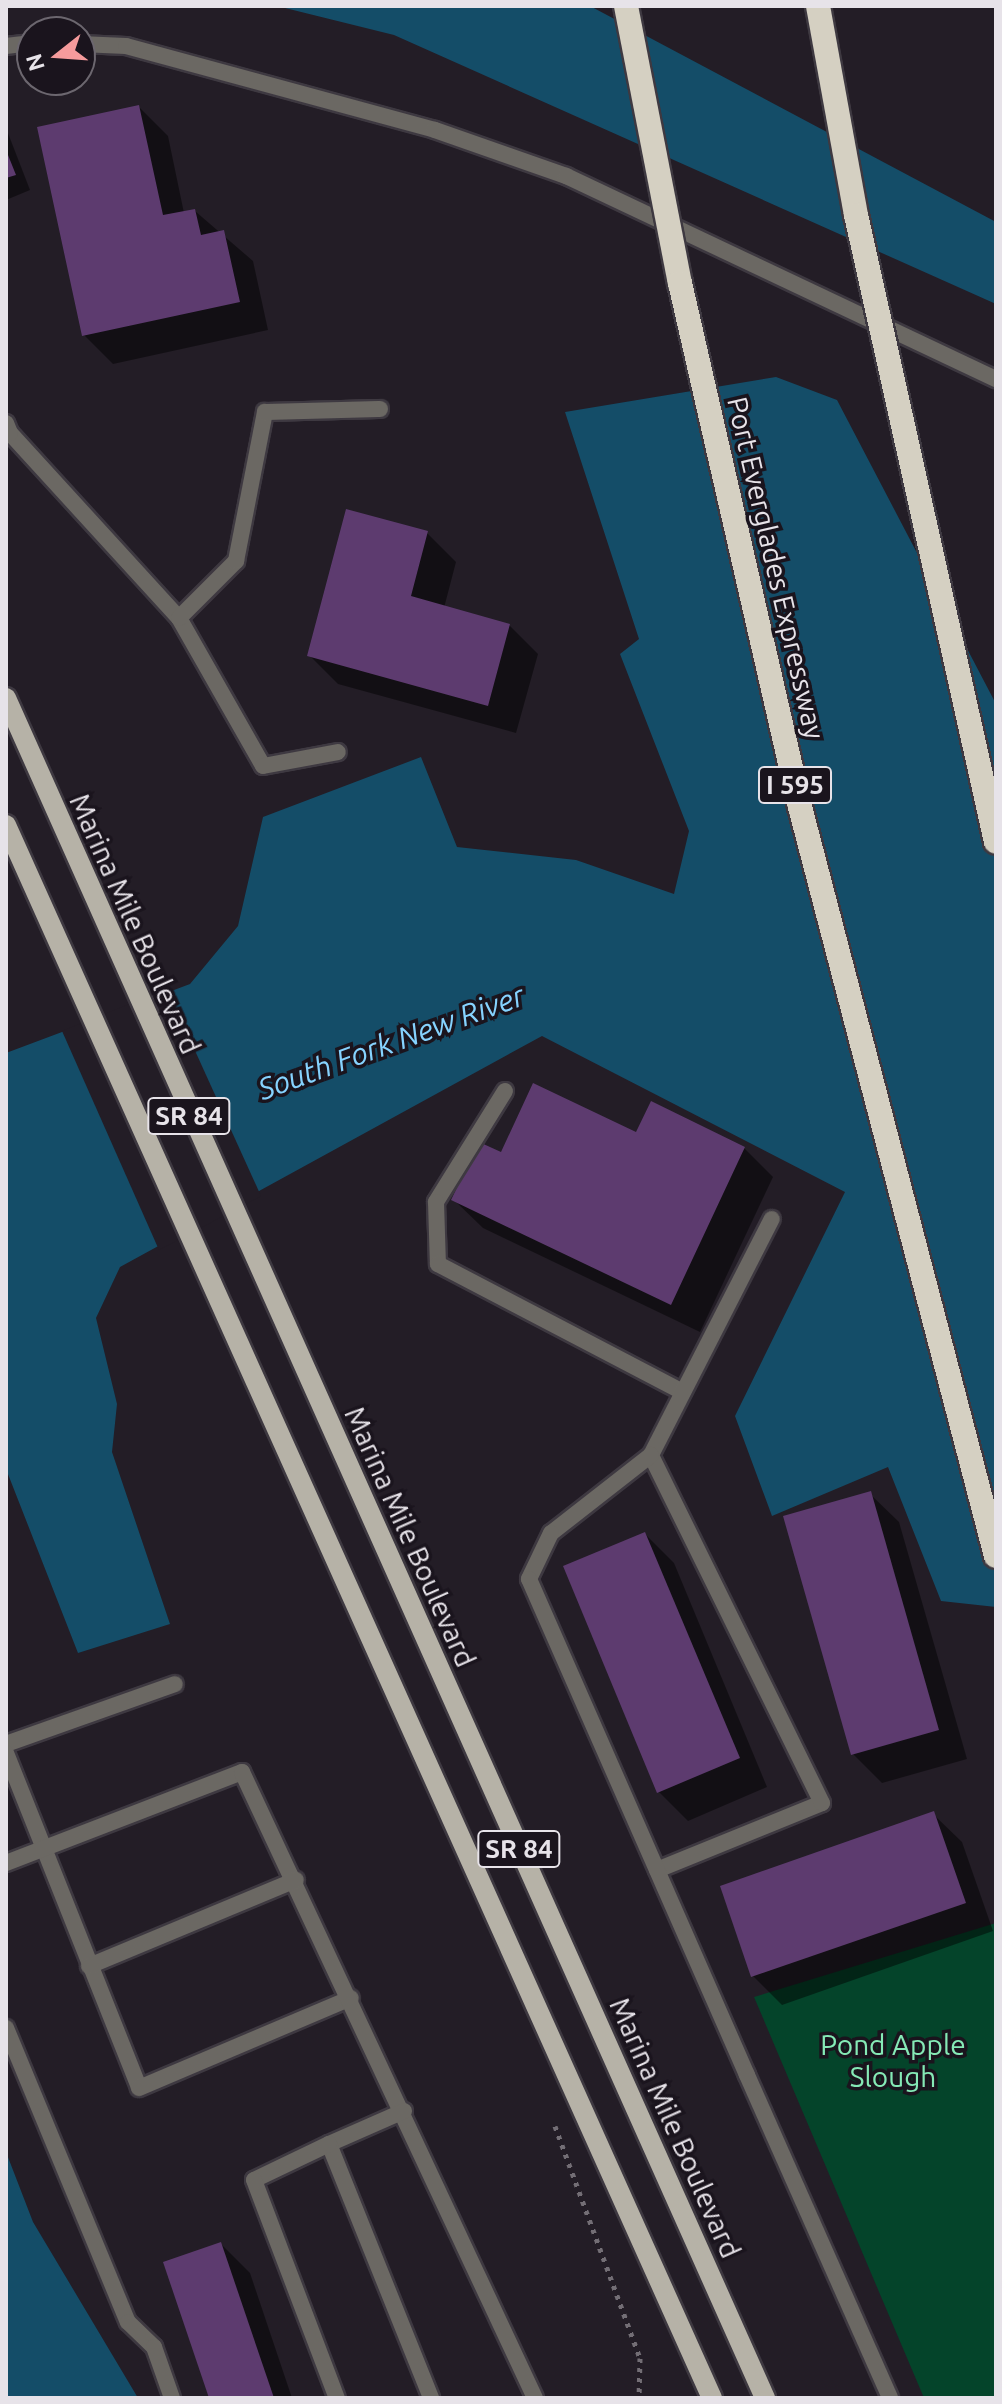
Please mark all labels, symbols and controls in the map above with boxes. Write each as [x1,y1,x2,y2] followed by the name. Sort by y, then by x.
[16,16,96,96] north arrow
[20,51,49,74] text: N
[720,393,832,743] street label: Port Everglades Expressway
[757,763,833,807] road number: I 595
[62,789,208,1059] street label: Marina Mile Boulevard
[253,977,529,1107] water label: South Fork New River
[147,1094,231,1138] road number: SR 84
[337,1402,483,1672] street label: Marina Mile Boulevard
[477,1827,561,1871] road number: SR 84
[602,1993,748,2263] street label: Marina Mile Boulevard
[820,2028,966,2094] park label: Pond Apple Slough

